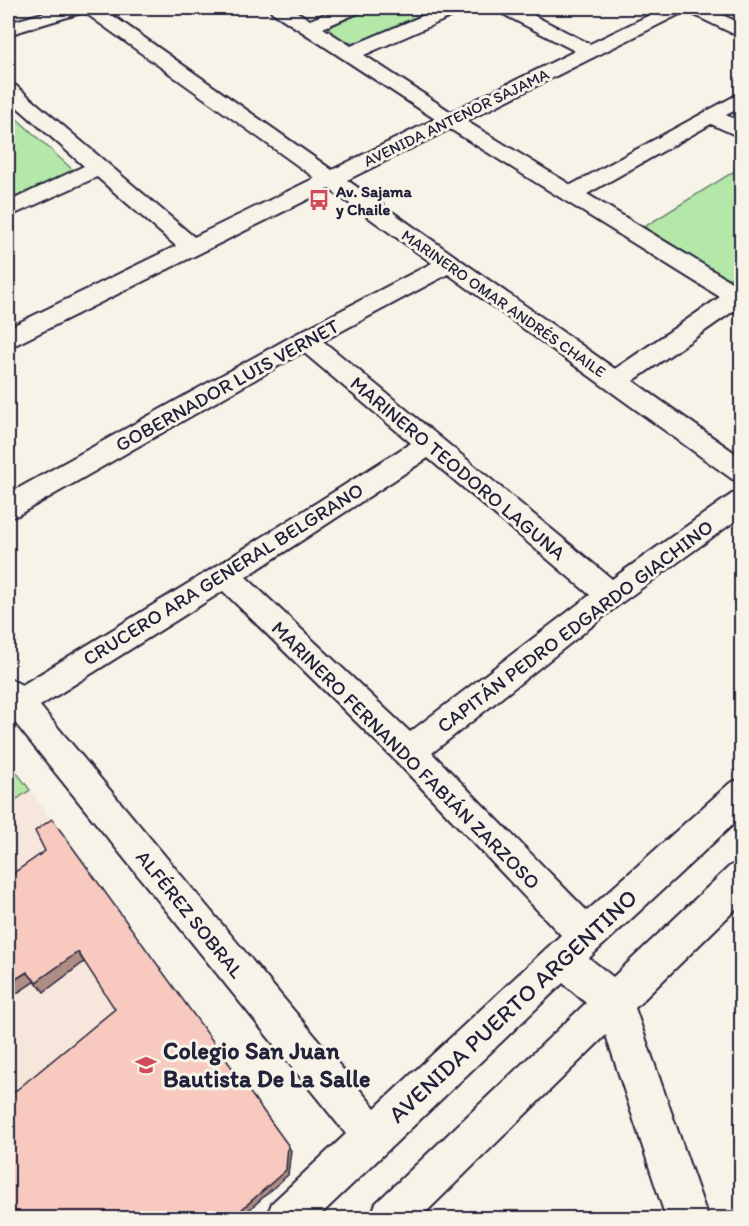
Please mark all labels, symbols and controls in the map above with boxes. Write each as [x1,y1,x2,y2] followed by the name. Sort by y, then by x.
[360,64,552,171] street label: AVENIDA ANTENOR SAJAMA
[335,182,413,220] place label: Av. Sajama y Chaile
[307,188,331,212] bus stop icon: Av. Sajama y Chaile
[398,225,610,381] street label: MARINERO OMAR ANDRÉS CHAILE
[111,313,343,457] street label: GOBERNADOR LUIS VERNET
[345,371,571,565] street label: MARINERO TEODORO LAGUNA
[78,477,368,671] street label: CRUCERO ARA GENERAL BELGRANO
[432,514,718,738] street label: CAPITÁN PEDRO EDGARDO GIACHINO
[267,616,545,894] street label: MARINERO FERNANDO FABIÁN ZARZOSO
[131,845,249,983] street label: ALFÉREZ SOBRAL
[382,883,643,1129] street label: AVENIDA PUERTO ARGENTINO
[163,1036,370,1093] place label: Colegio San Juan Bautista De La Salle
[134,1053,158,1077] school or university icon: Colegio San Juan Bautista De La Salle

